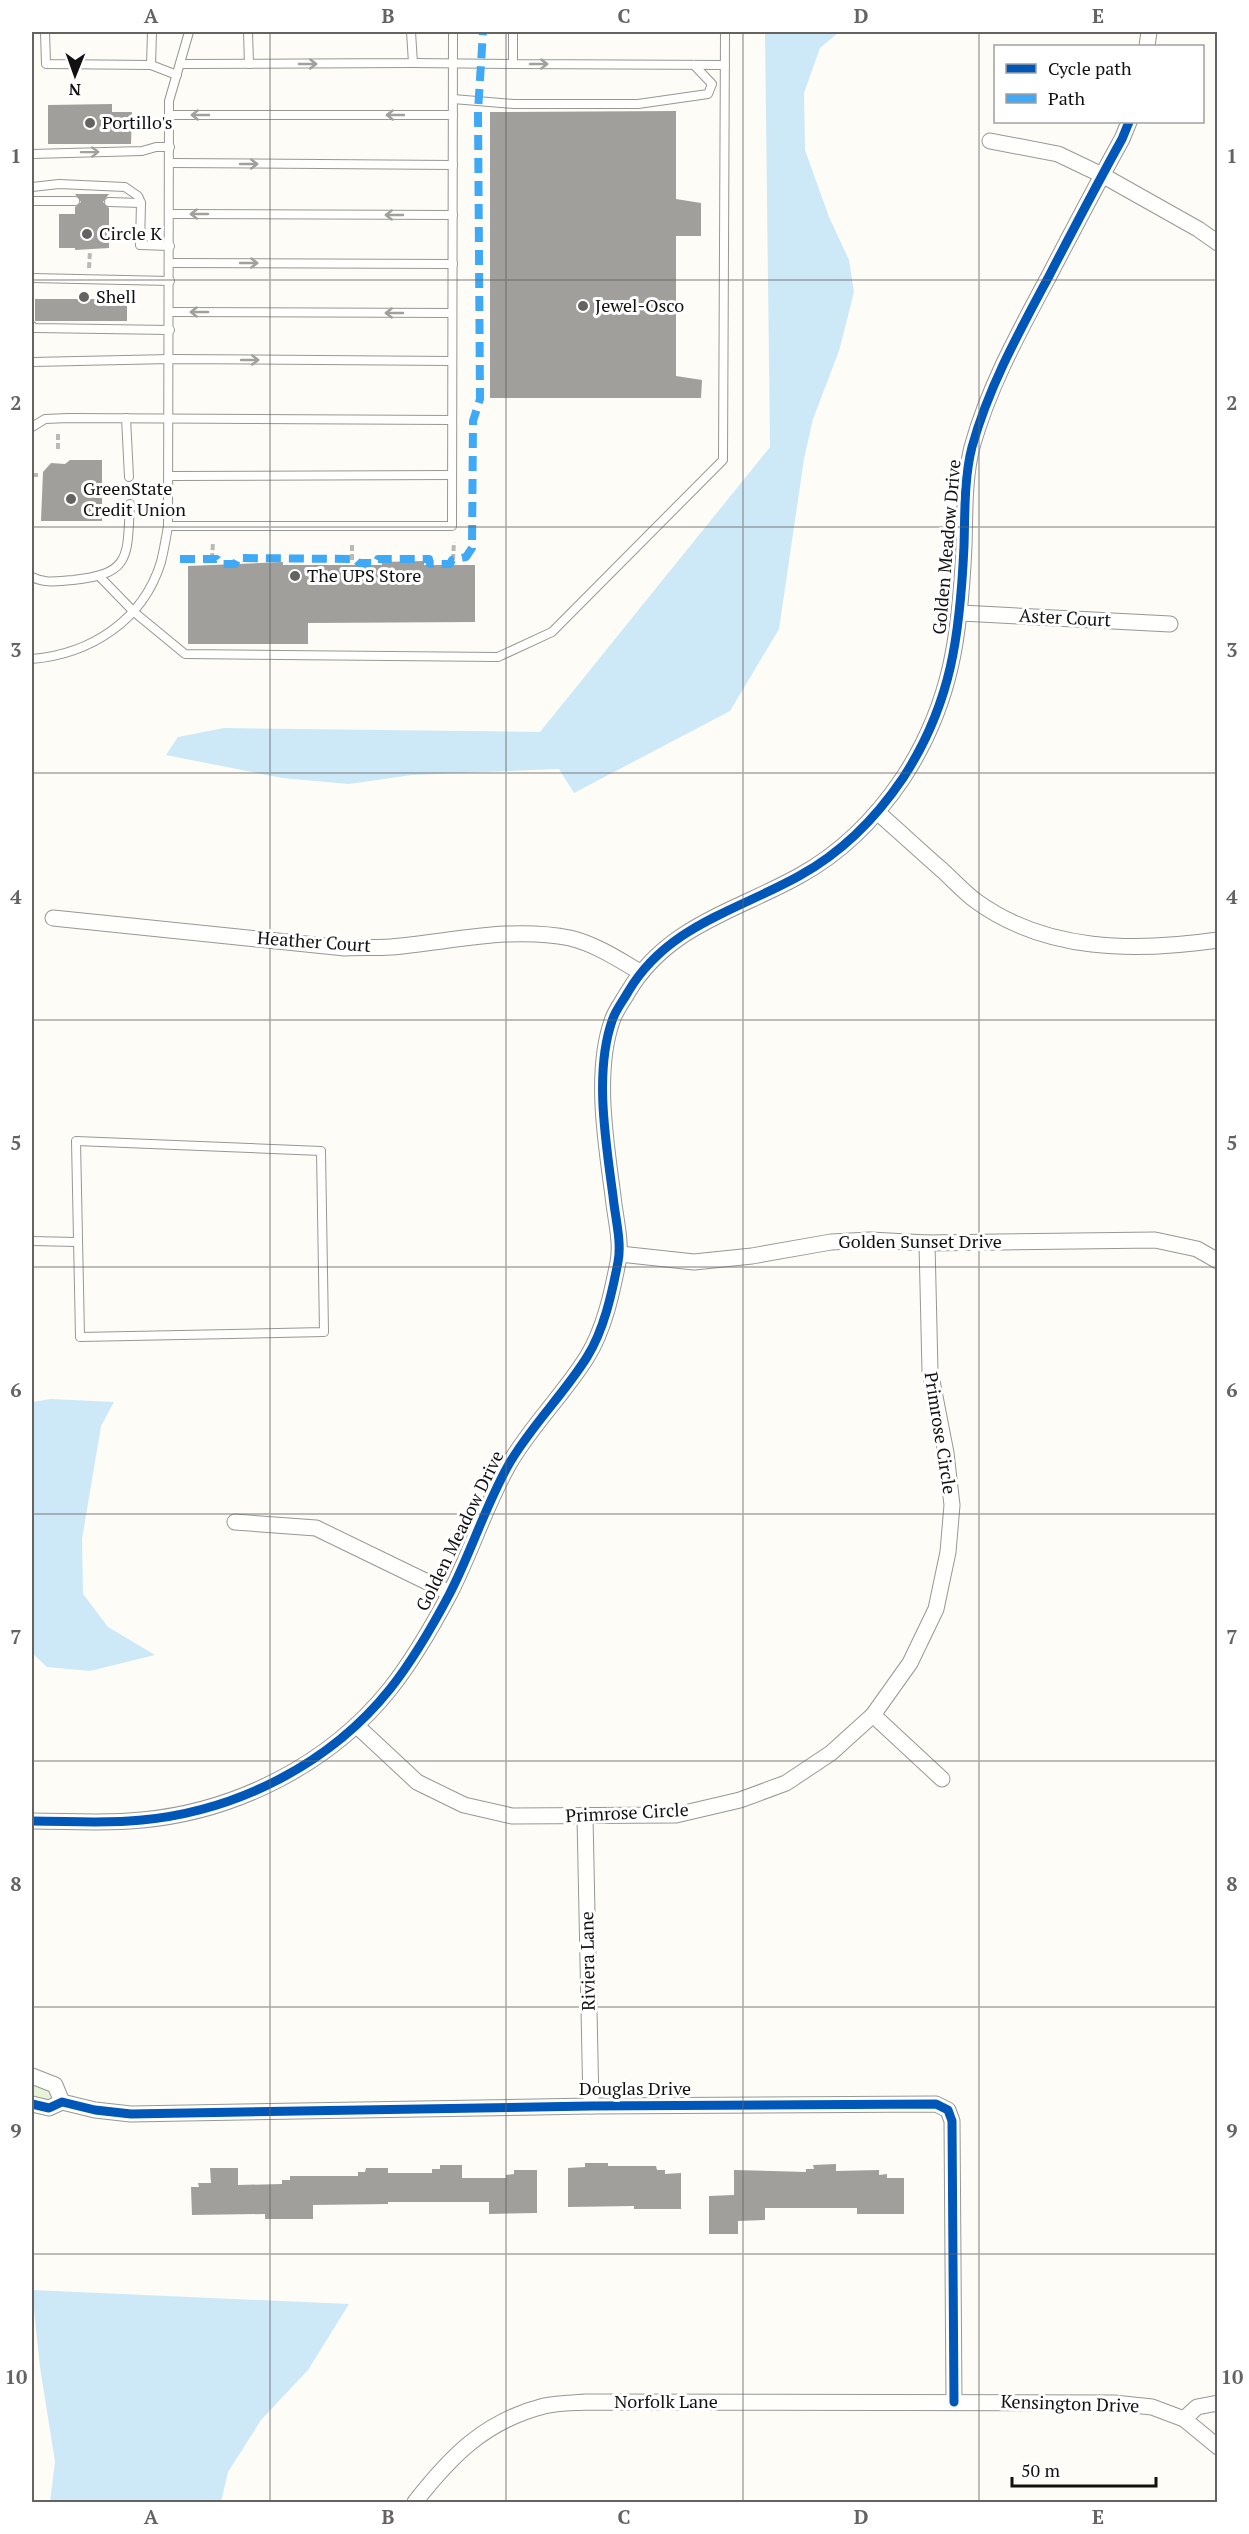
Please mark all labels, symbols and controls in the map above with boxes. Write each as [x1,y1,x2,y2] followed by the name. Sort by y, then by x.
[144,2,159,29] text: A
[382,2,395,29] text: B
[617,2,631,29] text: C
[854,2,868,29] text: D
[1092,2,1104,29] text: E
[45,45,105,105] north arrow
[994,45,1204,123] legend
[1048,56,1132,80] text: Cycle path
[297,58,317,70] one-way arrow
[528,58,548,70] one-way arrow
[68,79,81,101] text: N
[1048,86,1085,110] text: Path
[190,109,210,121] one-way arrow
[385,109,405,121] one-way arrow
[102,110,173,134] place label: Portillo's
[83,116,97,130] marker: Portillo's
[10,142,22,169] text: 1
[1226,142,1238,169] text: 1
[79,147,99,158] one-way arrow
[239,158,259,170] one-way arrow
[190,208,210,220] one-way arrow
[385,209,405,221] one-way arrow
[99,221,162,245] place label: Circle K
[80,227,94,241] marker: Circle K
[239,257,259,269] one-way arrow
[96,284,136,308] place label: Shell
[77,290,91,304] marker: Shell
[595,293,684,317] place label: Jewel-Osco
[576,299,590,313] marker: Jewel-Osco
[189,306,209,318] one-way arrow
[384,307,404,319] one-way arrow
[239,354,259,366] one-way arrow
[10,389,22,416] text: 2
[1226,389,1238,416] text: 2
[926,458,966,636] street label: Golden Meadow Drive
[83,476,186,521] place label: GreenState Credit Union
[64,492,78,506] marker: GreenState Credit Union
[307,563,421,587] place label: The UPS Store
[288,569,302,583] marker: The UPS Store
[1018,603,1112,631] street label: Aster Court
[10,636,22,663] text: 3
[1226,636,1238,663] text: 3
[10,883,22,910] text: 4
[1226,883,1238,910] text: 4
[256,925,372,957] street label: Heather Court
[10,1129,22,1156] text: 5
[1226,1129,1238,1156] text: 5
[838,1229,1002,1253] street label: Golden Sunset Drive
[919,1370,962,1496] street label: Primrose Circle
[10,1376,22,1403] text: 6
[1226,1376,1238,1403] text: 6
[410,1446,508,1615] street label: Golden Meadow Drive
[10,1623,22,1650] text: 7
[1226,1623,1238,1650] text: 7
[565,1797,689,1827] street label: Primrose Circle
[10,1870,22,1897] text: 8
[1226,1870,1238,1897] text: 8
[574,1911,600,2011] street label: Riviera Lane
[579,2076,691,2100] street label: Douglas Drive
[10,2117,22,2144] text: 9
[1226,2117,1238,2144] text: 9
[5,2363,27,2390] text: 10
[1221,2363,1243,2390] text: 10
[614,2389,718,2413] street label: Norfolk Lane
[1000,2389,1140,2417] street label: Kensington Drive
[1012,2450,1156,2488] scale bar
[1021,2458,1061,2482] text: 50 m
[144,2503,159,2530] text: A
[382,2503,395,2530] text: B
[617,2503,631,2530] text: C
[854,2503,868,2530] text: D
[1092,2503,1104,2530] text: E

